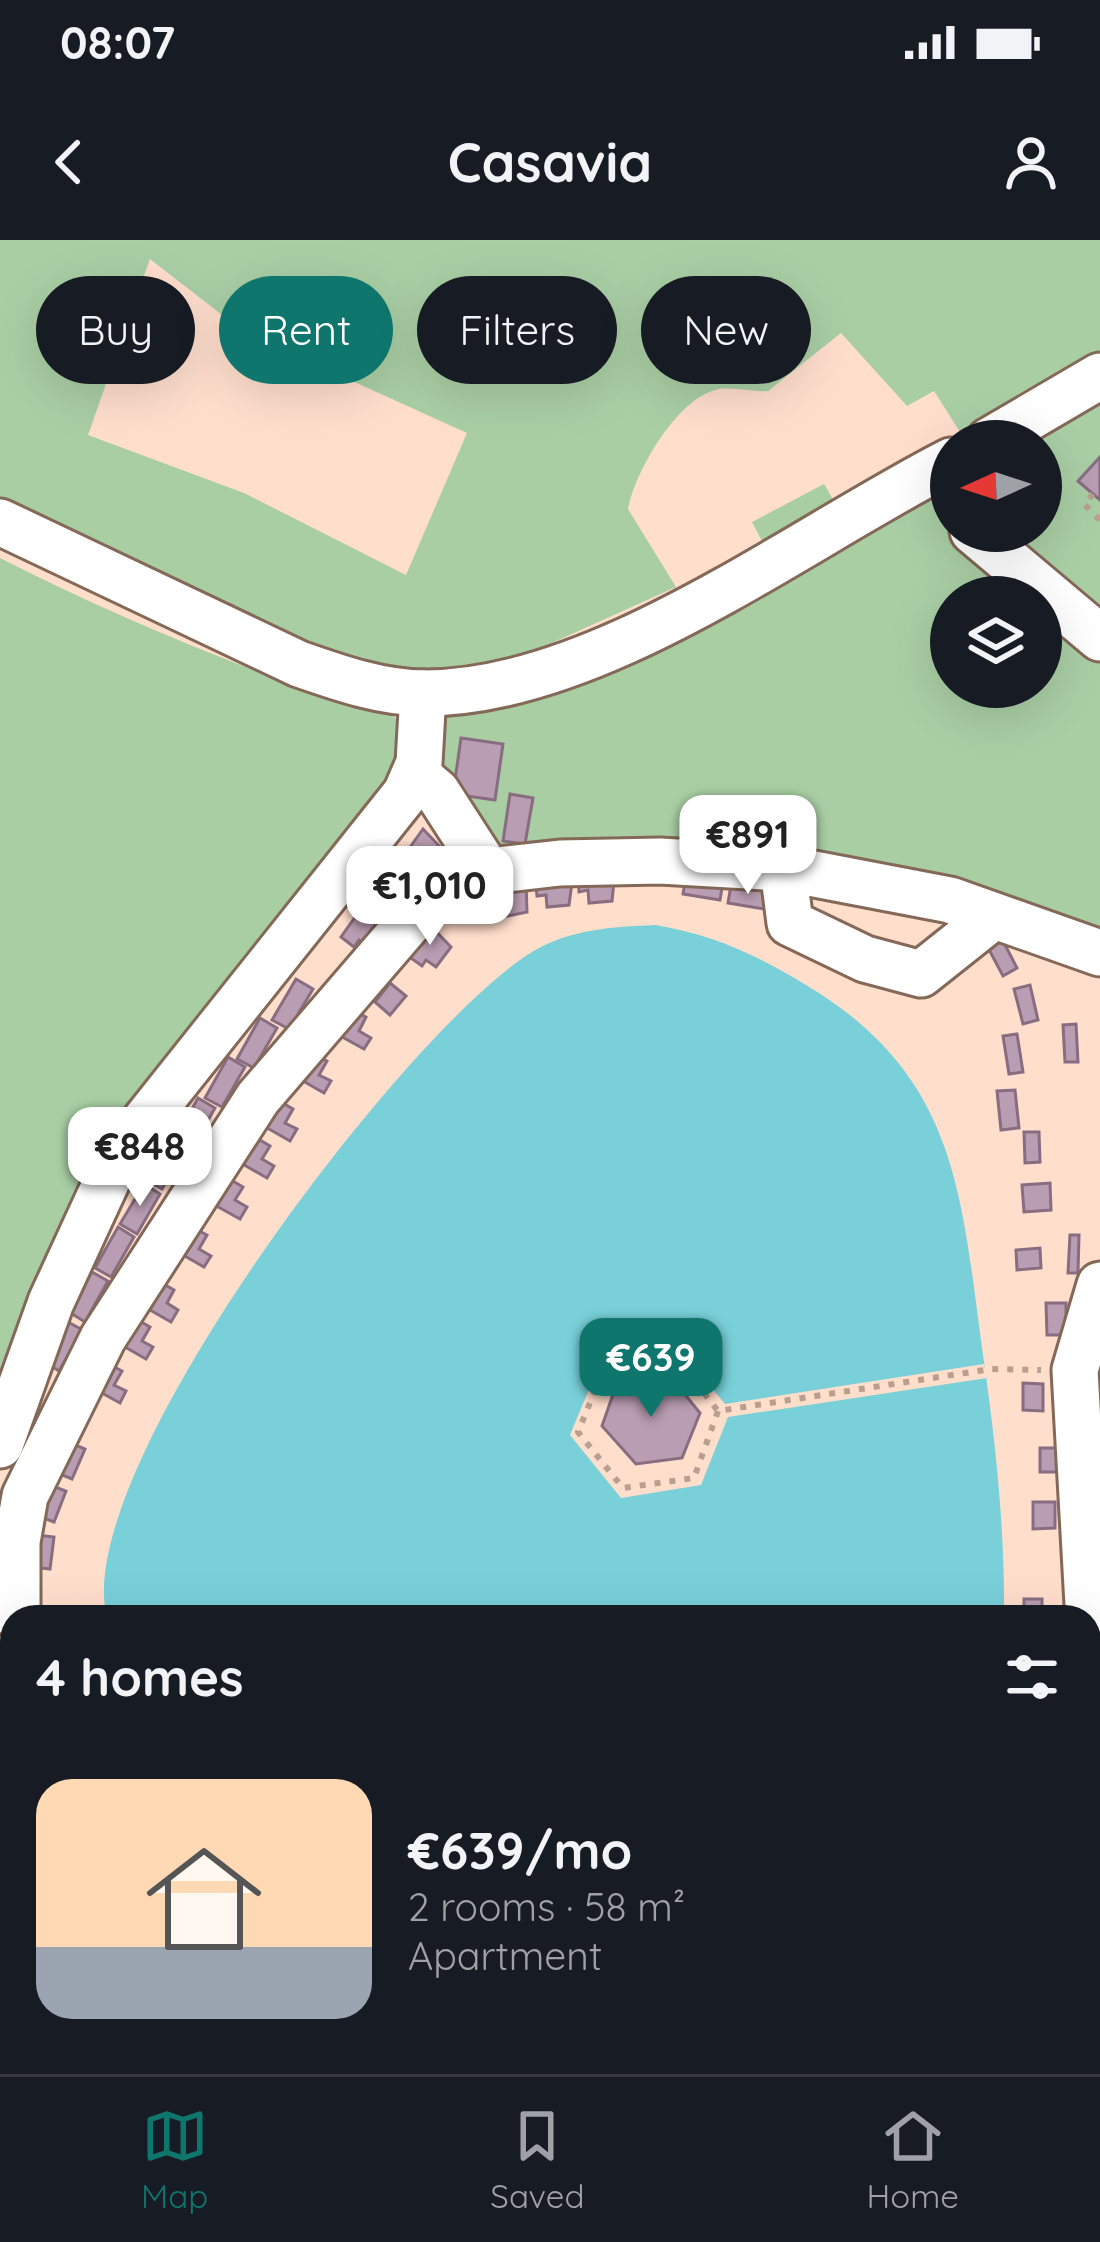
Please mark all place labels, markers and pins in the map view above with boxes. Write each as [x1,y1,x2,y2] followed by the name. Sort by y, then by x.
[677,795,819,897] pin: €891
[332,846,528,948] pin: €1,010
[69,1107,211,1209] pin: €848
[580,1318,722,1420] pin: €639

